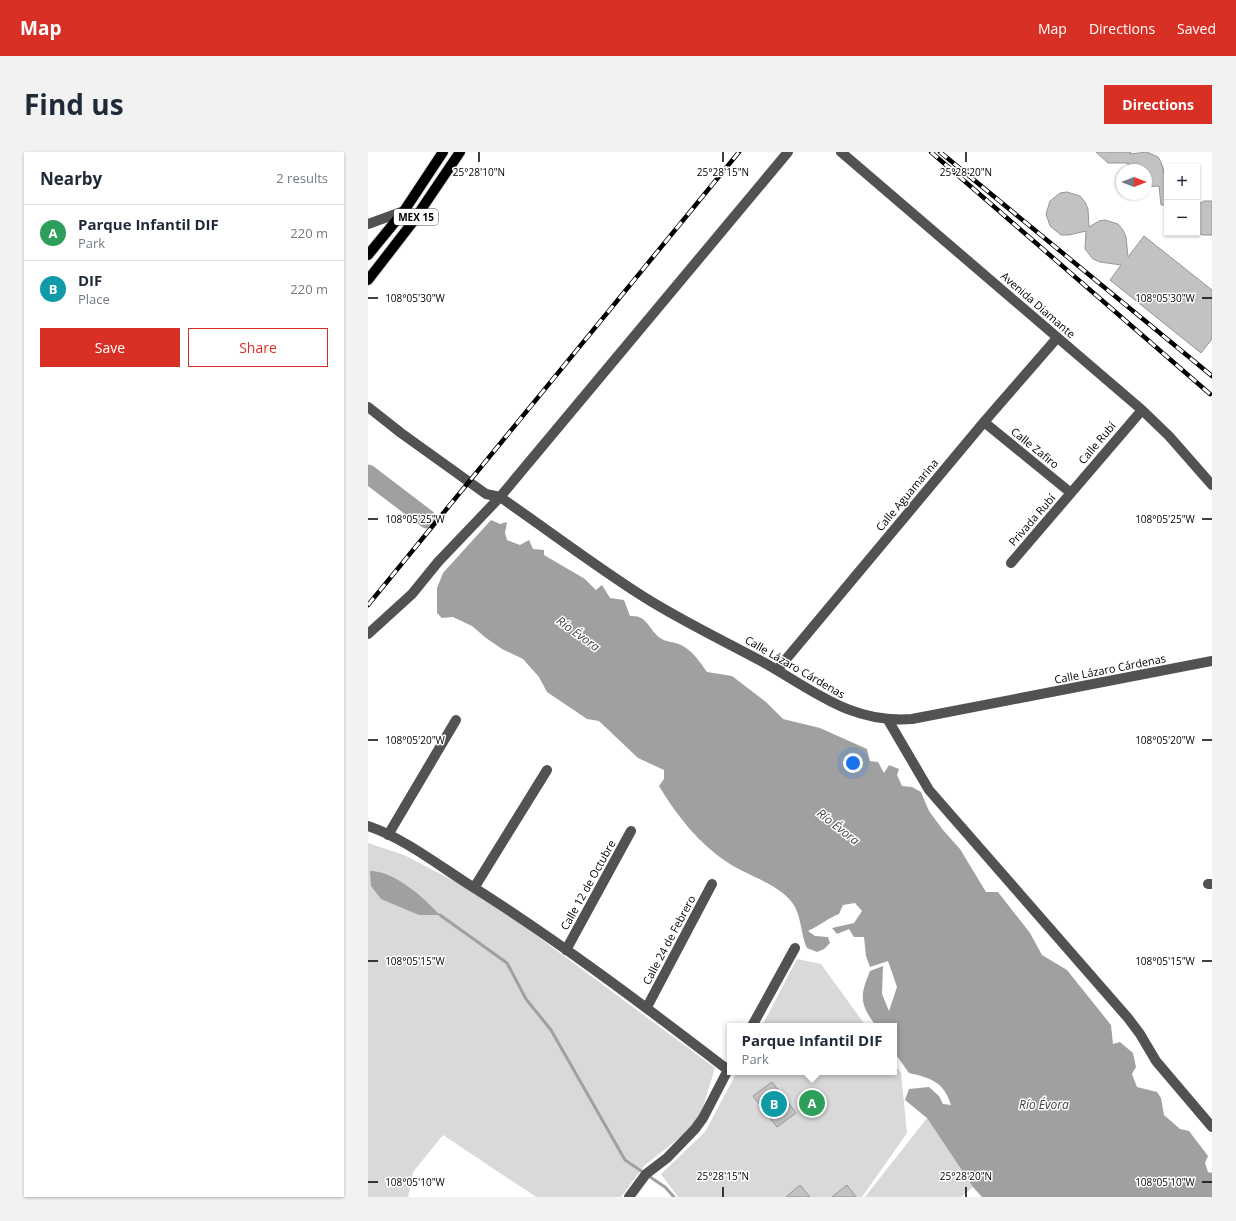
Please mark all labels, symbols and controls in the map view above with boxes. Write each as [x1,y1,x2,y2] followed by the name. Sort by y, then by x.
[20,15,61,41] text: Map
[1038,19,1067,38] text: Map
[1089,19,1155,38] text: Directions
[1177,19,1216,38] text: Saved
[24,85,124,123] text: Find us
[1104,85,1212,124] button: Directions
[1116,164,1152,200] north arrow
[1164,164,1200,236] map controls
[1164,164,1200,200] button: +
[453,165,505,179] text: 25°28'10"N
[697,165,749,179] text: 25°28'15"N
[940,165,992,179] text: 25°28'20"N
[40,167,102,190] text: Nearby
[276,169,328,187] text: 2 results
[1164,200,1200,236] button: −
[394,209,438,225] road number: MEX 15
[78,214,219,234] text: Parque Infantil DIF
[49,224,57,242] text: A
[290,224,328,242] text: 220 m
[78,234,105,252] text: Park
[998,268,1079,341] street label: Avenida Diamante
[78,270,102,290] text: DIF
[49,280,57,298] text: B
[290,280,328,298] text: 220 m
[78,290,110,308] text: Place
[385,291,446,305] text: 108°05'30"W
[1135,291,1196,305] text: 108°05'30"W
[40,328,180,367] button: Save
[188,328,328,367] button: Share
[1075,418,1119,467] street label: Calle Rubí
[1008,424,1063,472] street label: Calle Zafiro
[872,455,941,534] street label: Calle Aguamarina
[1005,490,1058,549] street label: Privada Rubí
[385,512,446,526] text: 108°05'25"W
[1135,512,1196,526] text: 108°05'25"W
[553,612,604,655] water label: Río Évora
[742,632,848,701] street label: Calle Lázaro Cárdenas
[1053,650,1167,687] street label: Calle Lázaro Cárdenas
[385,733,446,747] text: 108°05'20"W
[1135,733,1196,747] text: 108°05'20"W
[843,753,863,773] your location
[813,805,863,849] water label: Río Évora
[557,837,619,932] street label: Calle 12 de Octubre
[639,892,699,987] street label: Calle 24 de Febrero
[385,954,446,968] text: 108°05'15"W
[1135,954,1196,968] text: 108°05'15"W
[727,1023,897,1075] popup
[742,1030,882,1050] text: Parque Infantil DIF
[742,1050,769,1068] text: Park
[799,1088,825,1118] pin: A
[761,1089,787,1119] pin: B
[1019,1096,1069,1113] water label: Río Évora
[697,1169,749,1183] text: 25°28'15"N
[940,1169,992,1183] text: 25°28'20"N
[385,1175,446,1189] text: 108°05'10"W
[1135,1175,1196,1189] text: 108°05'10"W

